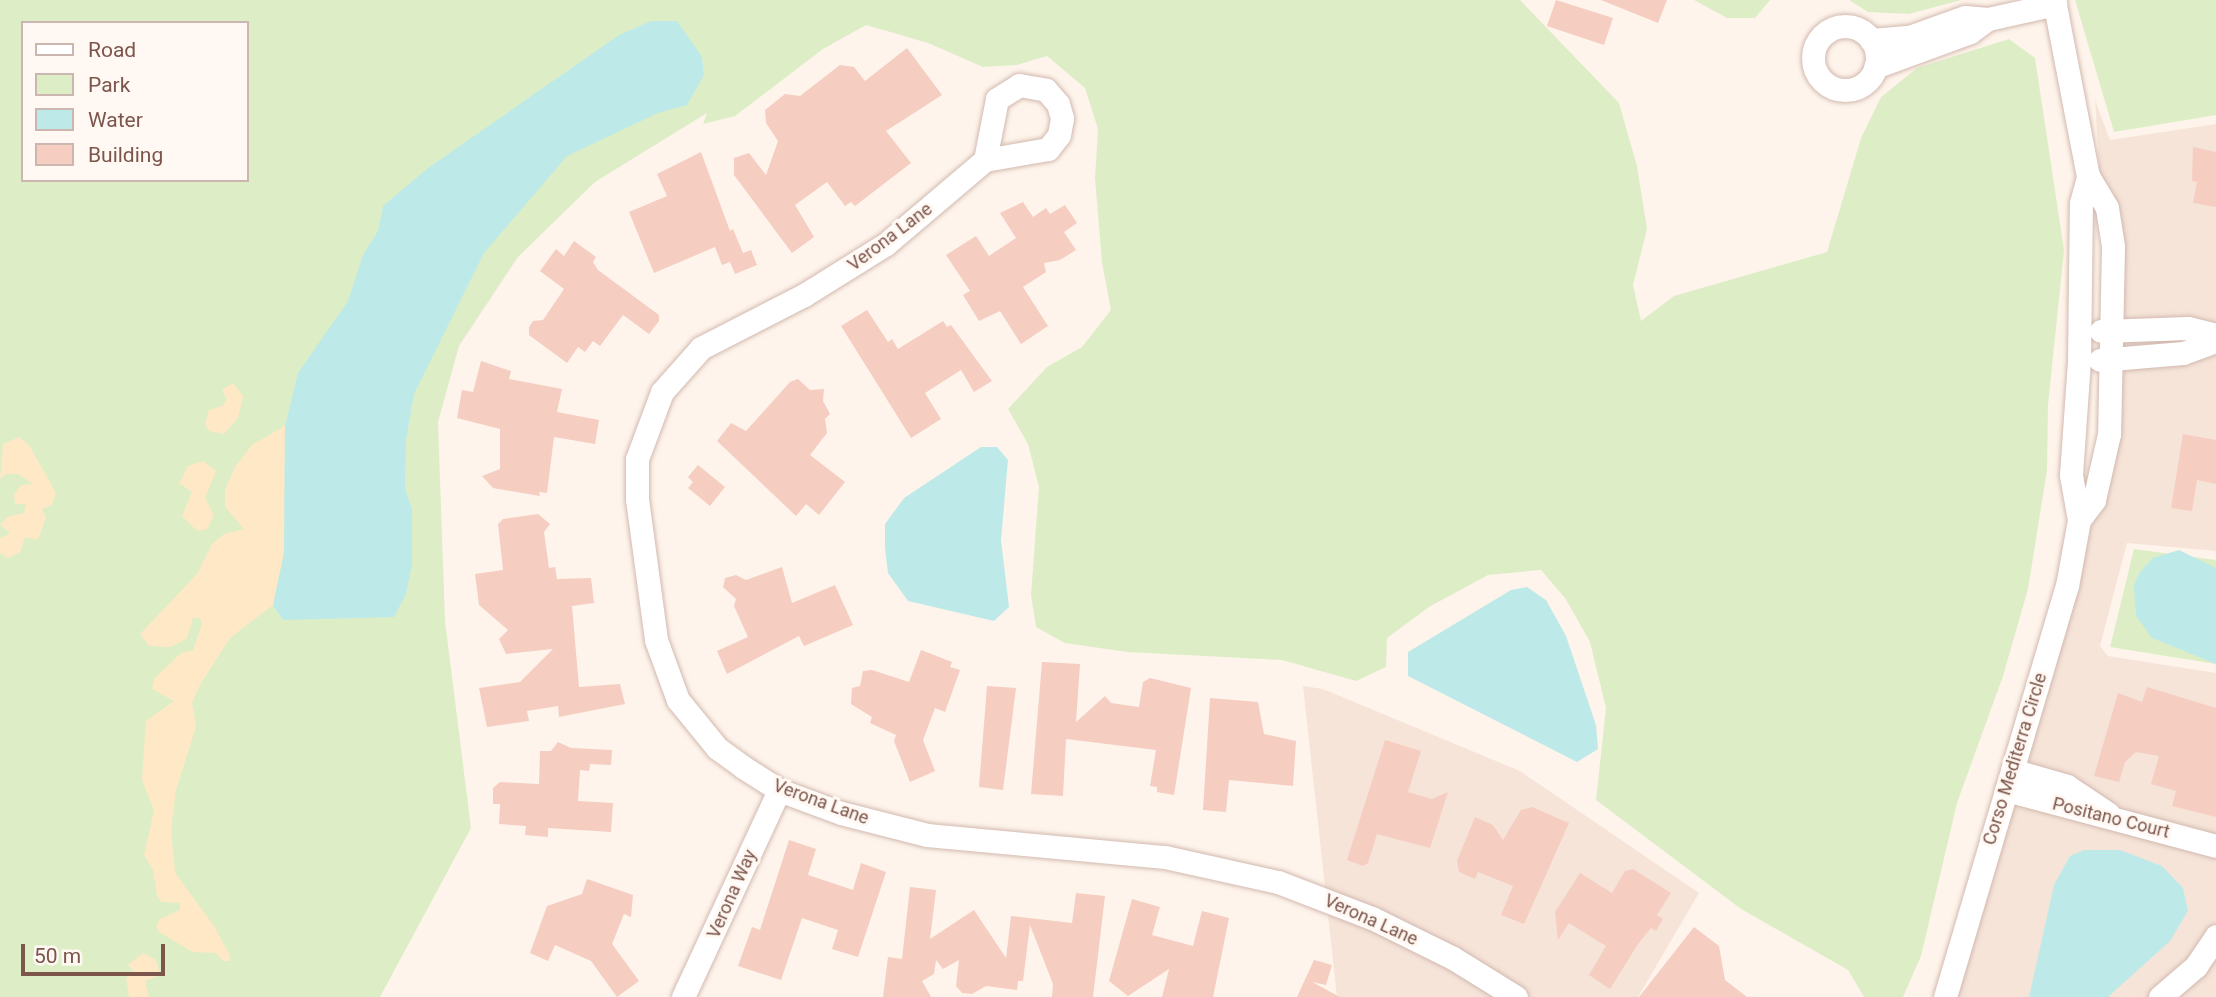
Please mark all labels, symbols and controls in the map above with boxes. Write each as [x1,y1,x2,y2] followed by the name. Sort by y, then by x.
[21,21,248,182] legend
[88,38,136,62] text: Road
[88,73,130,97] text: Park
[88,108,143,132] text: Water
[88,143,163,167] text: Building
[844,198,936,276] street label: Verona Lane
[1979,670,2051,848] street label: Corso Mediterra Circle
[770,775,872,829] street label: Verona Lane
[2050,793,2172,843] street label: Positano Court
[703,846,761,942] street label: Verona Way
[1321,890,1421,950] street label: Verona Lane
[24,930,168,974] scale bar
[34,944,81,968] text: 50 m

